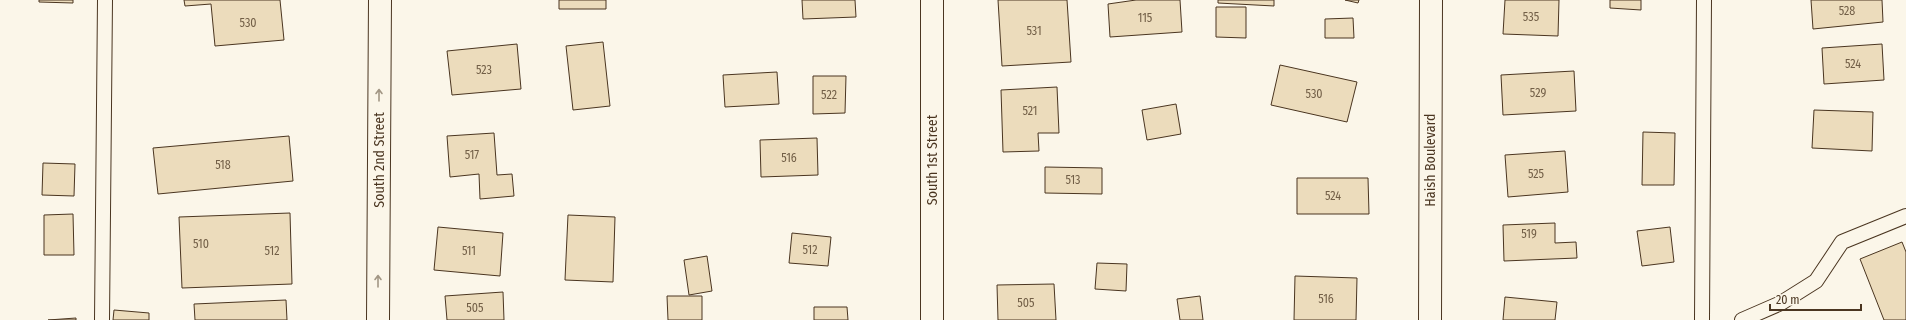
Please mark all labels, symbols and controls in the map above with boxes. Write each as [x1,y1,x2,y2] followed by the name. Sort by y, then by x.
[1839,4,1855,18] house number: 528
[1523,10,1540,24] house number: 535
[1138,11,1153,25] house number: 115
[239,16,257,30] house number: 530
[1026,24,1042,38] house number: 531
[1845,57,1861,71] house number: 524
[476,63,492,77] house number: 523
[1530,86,1546,100] house number: 529
[1305,87,1323,101] house number: 530
[821,88,837,102] house number: 522
[375,89,383,102] one-way arrow
[1022,104,1038,118] house number: 521
[371,112,388,208] street label: South 2nd Street
[1422,113,1439,207] street label: Haish Boulevard
[924,114,941,205] street label: South 1st Street
[465,148,479,162] house number: 517
[781,151,797,165] house number: 516
[215,158,231,172] house number: 518
[1528,167,1545,181] house number: 525
[1065,173,1081,187] house number: 513
[1325,189,1341,203] house number: 524
[1521,227,1537,241] house number: 519
[193,237,209,251] house number: 510
[803,243,817,257] house number: 512
[265,244,279,258] house number: 512
[462,244,476,258] house number: 511
[374,275,382,288] one-way arrow
[1770,286,1861,312] scale bar
[1318,292,1334,306] house number: 516
[1776,293,1800,307] text: 20 m
[1017,296,1035,310] house number: 505
[466,301,484,315] house number: 505

